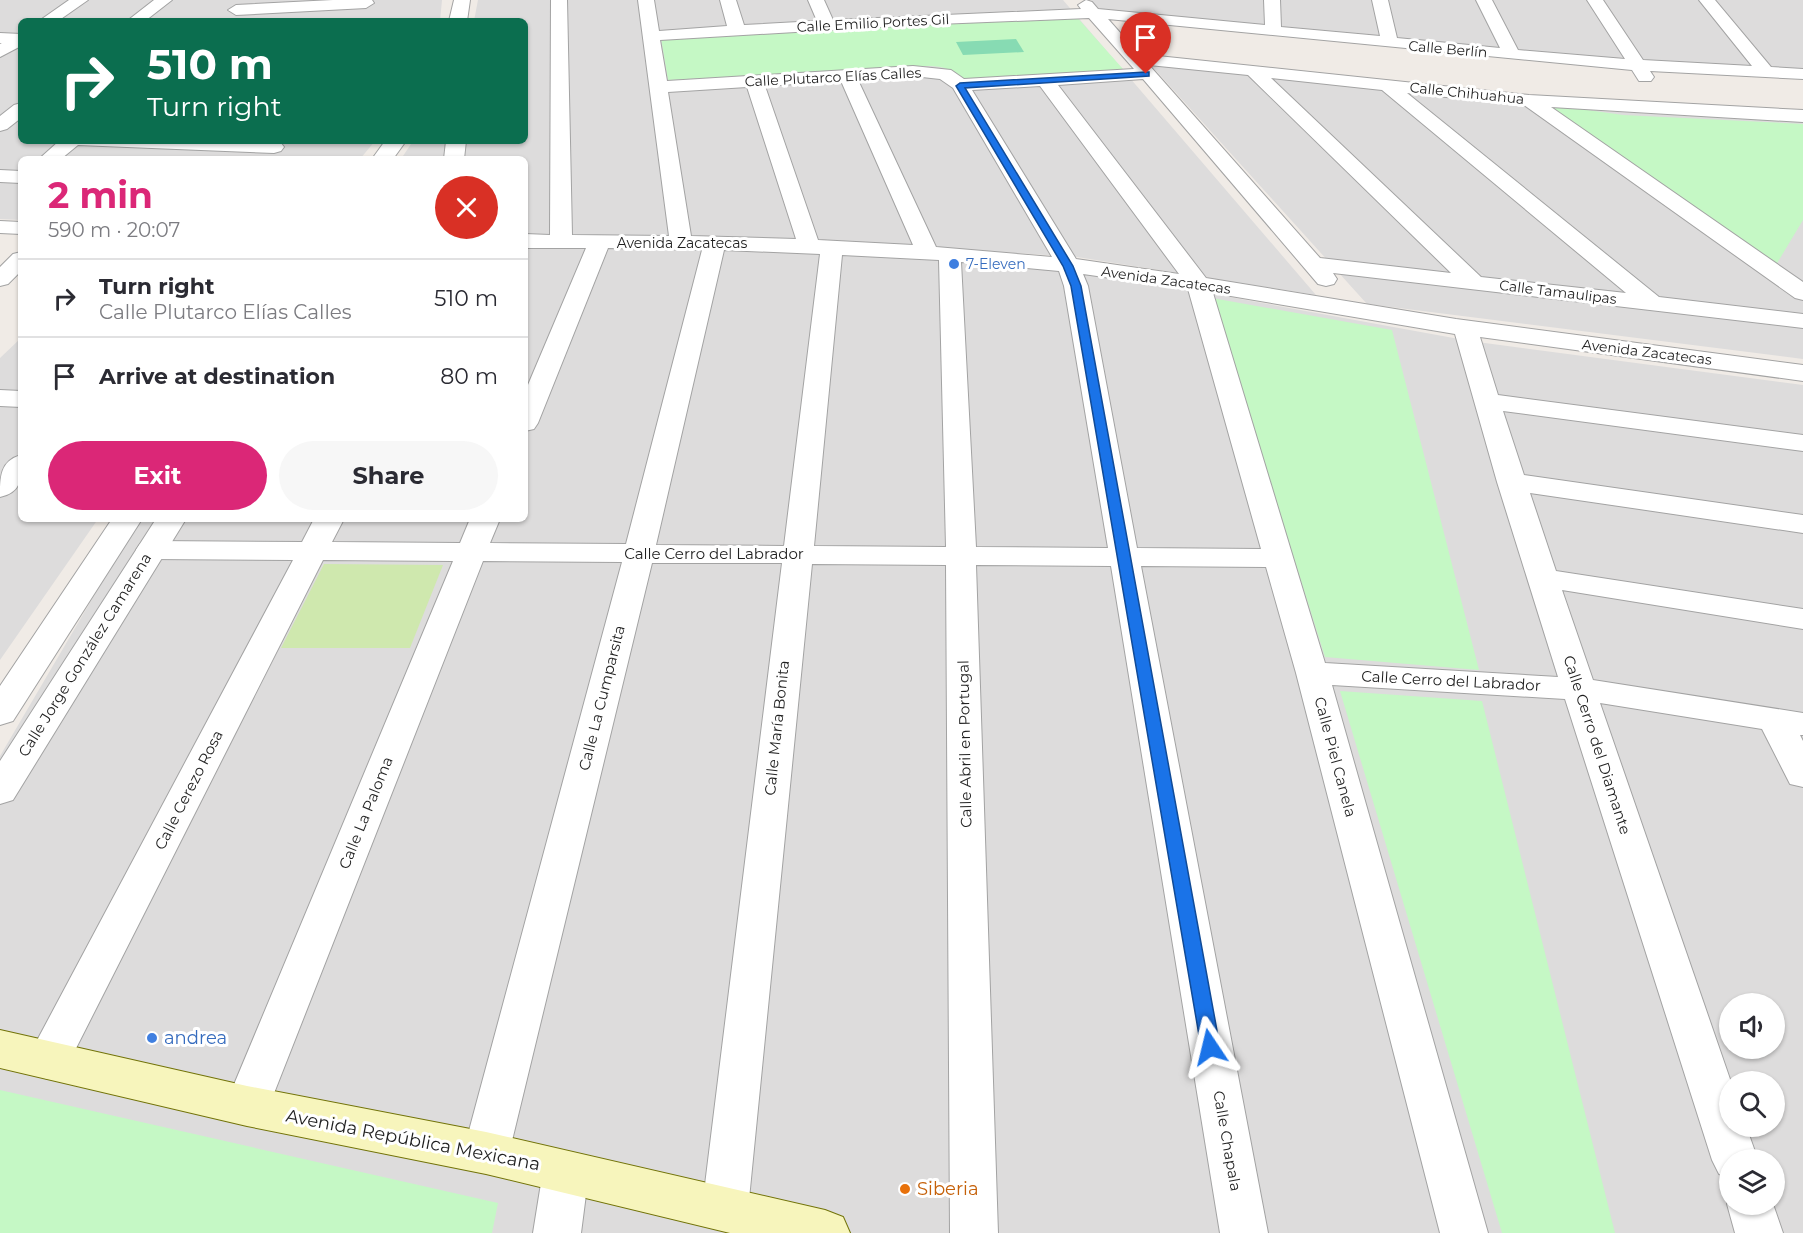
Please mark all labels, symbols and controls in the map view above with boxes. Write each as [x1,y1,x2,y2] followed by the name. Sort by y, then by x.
[796,10,950,36] street label: Calle Emilio Portes Gil
[1120,12,1171,74] pin
[1129,21,1162,54] icon: arrive
[1408,37,1488,61] street label: Calle Berlín
[147,38,273,90] text: 510 m
[48,42,126,120] icon: right
[744,63,922,91] street label: Calle Plutarco Elías Calles
[1409,78,1525,108] street label: Calle Chihuahua
[147,90,282,123] text: Turn right
[48,173,153,217] text: 2 min
[435,176,498,239] button: close
[48,218,180,242] text: 590 m · 20:07
[617,234,747,252] street label: Avenida Zacatecas
[966,255,1026,273] place label: 7-Eleven
[947,257,961,271] marker: 7-Eleven
[1100,262,1232,298] street label: Avenida Zacatecas
[99,273,214,300] text: Turn right
[1498,276,1618,308] street label: Calle Tamaulipas
[48,282,81,315] icon: right
[434,285,498,312] text: 510 m
[99,300,352,324] text: Calle Plutarco Elías Calles
[1581,335,1713,369] street label: Avenida Zacatecas
[48,360,81,393] icon: arrive
[99,363,335,390] text: Arrive at destination
[440,363,498,390] text: 80 m
[48,441,267,510] button: Exit
[279,441,498,510] button: Share
[624,544,804,563] street label: Calle Cerro del Labrador
[14,549,155,760] street label: Calle Jorge González Camarena
[574,623,629,773] street label: Calle La Cumparsita
[1560,653,1635,837] street label: Calle Cerro del Diamante
[760,659,793,796] street label: Calle María Bonita
[954,660,975,828] street label: Calle Abril en Portugal
[1361,666,1541,695] street label: Calle Cerro del Labrador
[1310,695,1361,819] street label: Calle Piel Canela
[150,727,227,853] street label: Calle Cerezo Rosa
[334,754,397,872] street label: Calle La Paloma
[1719,993,1785,1215] map controls
[1719,993,1785,1059] button: sound
[1178,1015,1242,1079] position arrow
[164,1027,227,1049] place label: andrea
[145,1031,159,1045] marker: andrea
[1719,1071,1785,1137] button: search
[1209,1089,1246,1193] street label: Calle Chapala
[284,1105,542,1175] street label: Avenida República Mexicana
[1719,1149,1785,1215] button: layers
[917,1178,979,1200] place label: Siberia
[898,1182,912,1196] marker: Siberia

